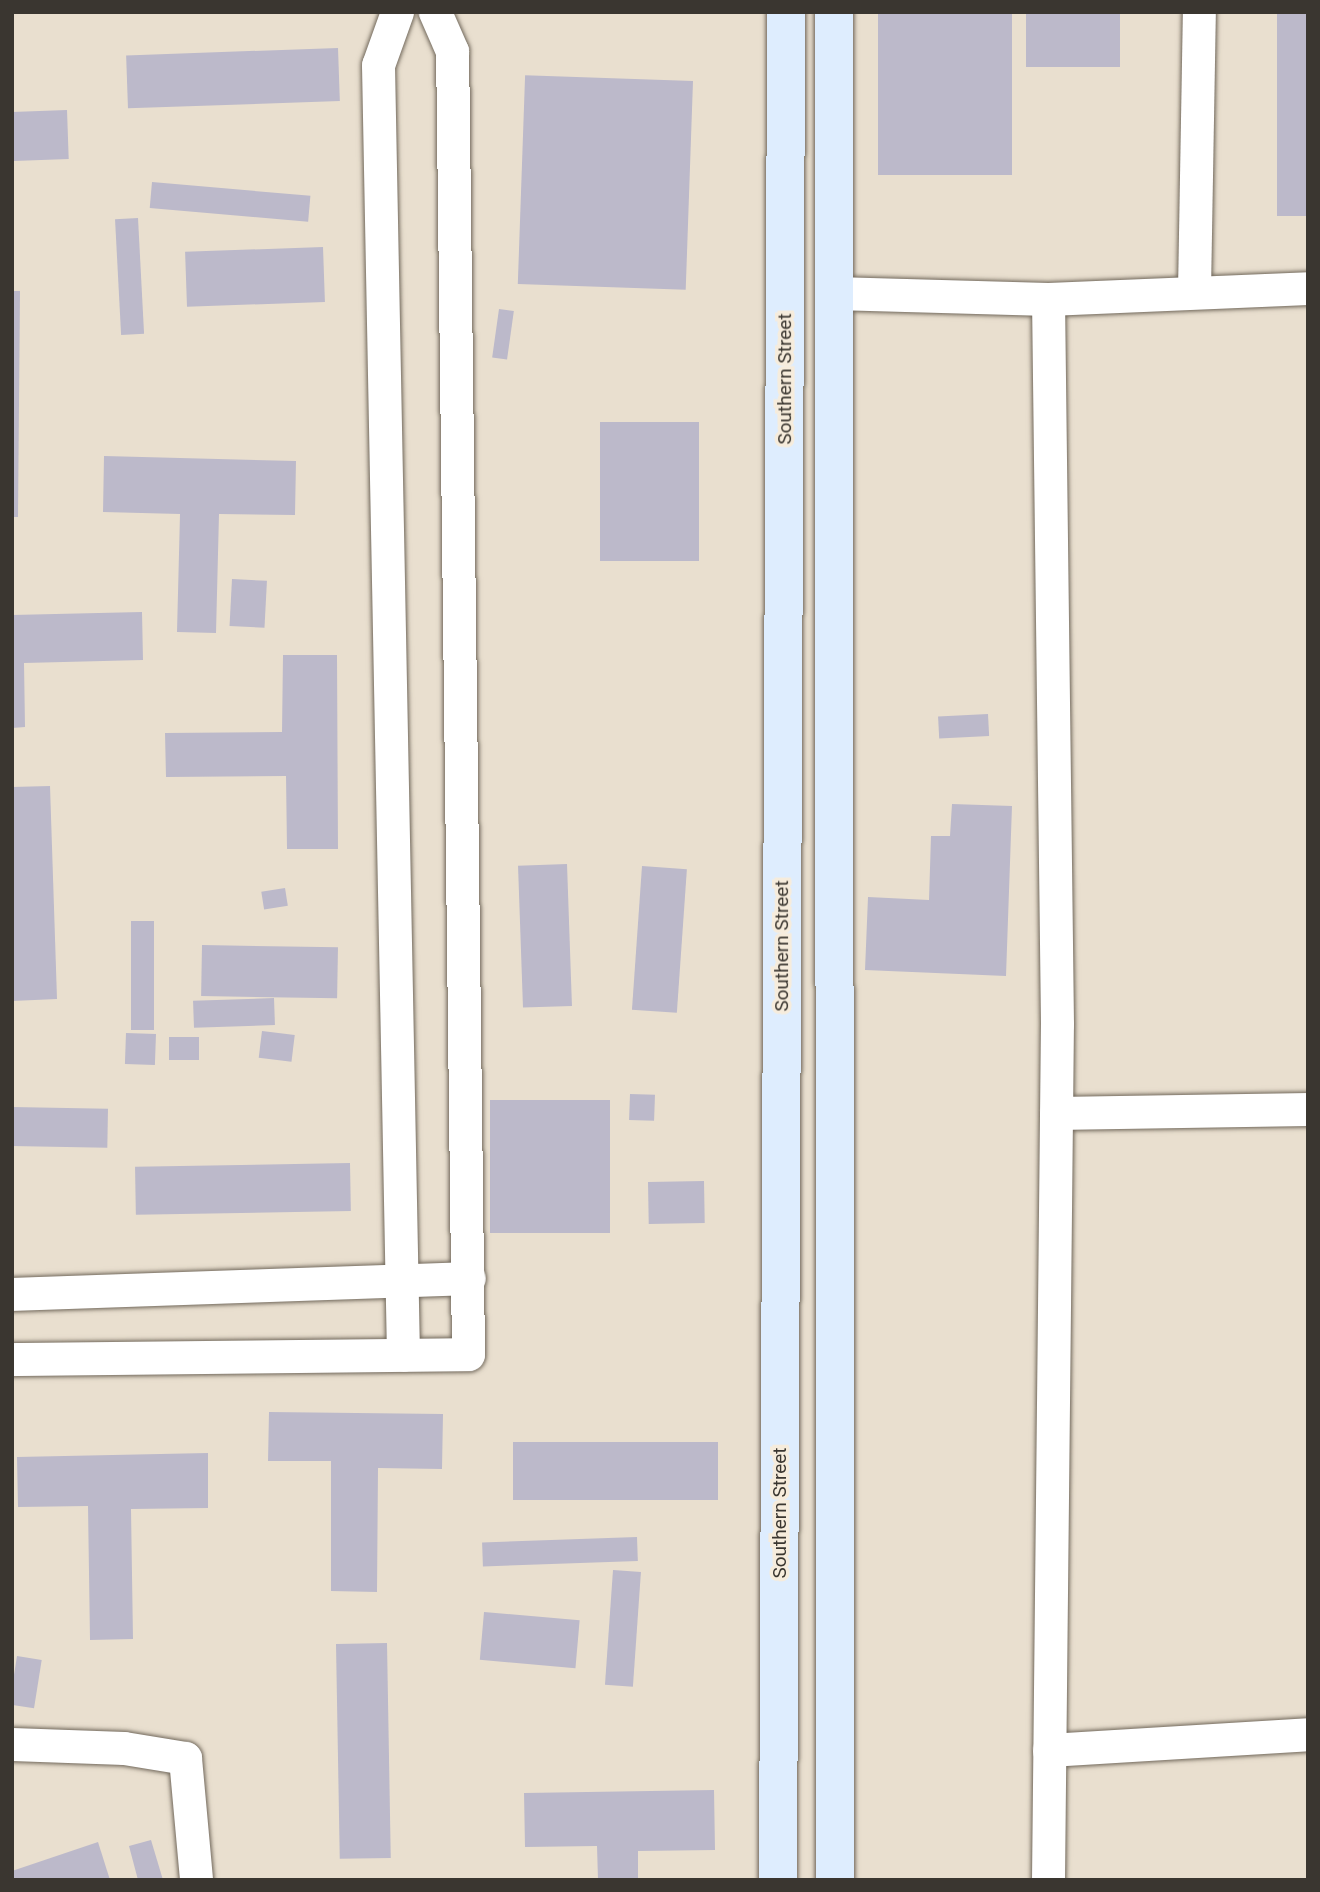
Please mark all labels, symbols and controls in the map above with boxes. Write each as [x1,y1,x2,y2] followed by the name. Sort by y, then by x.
[774,313,796,445] street label: Southern Street
[771,880,793,1012] street label: Southern Street
[769,1447,791,1579] street label: Southern Street

